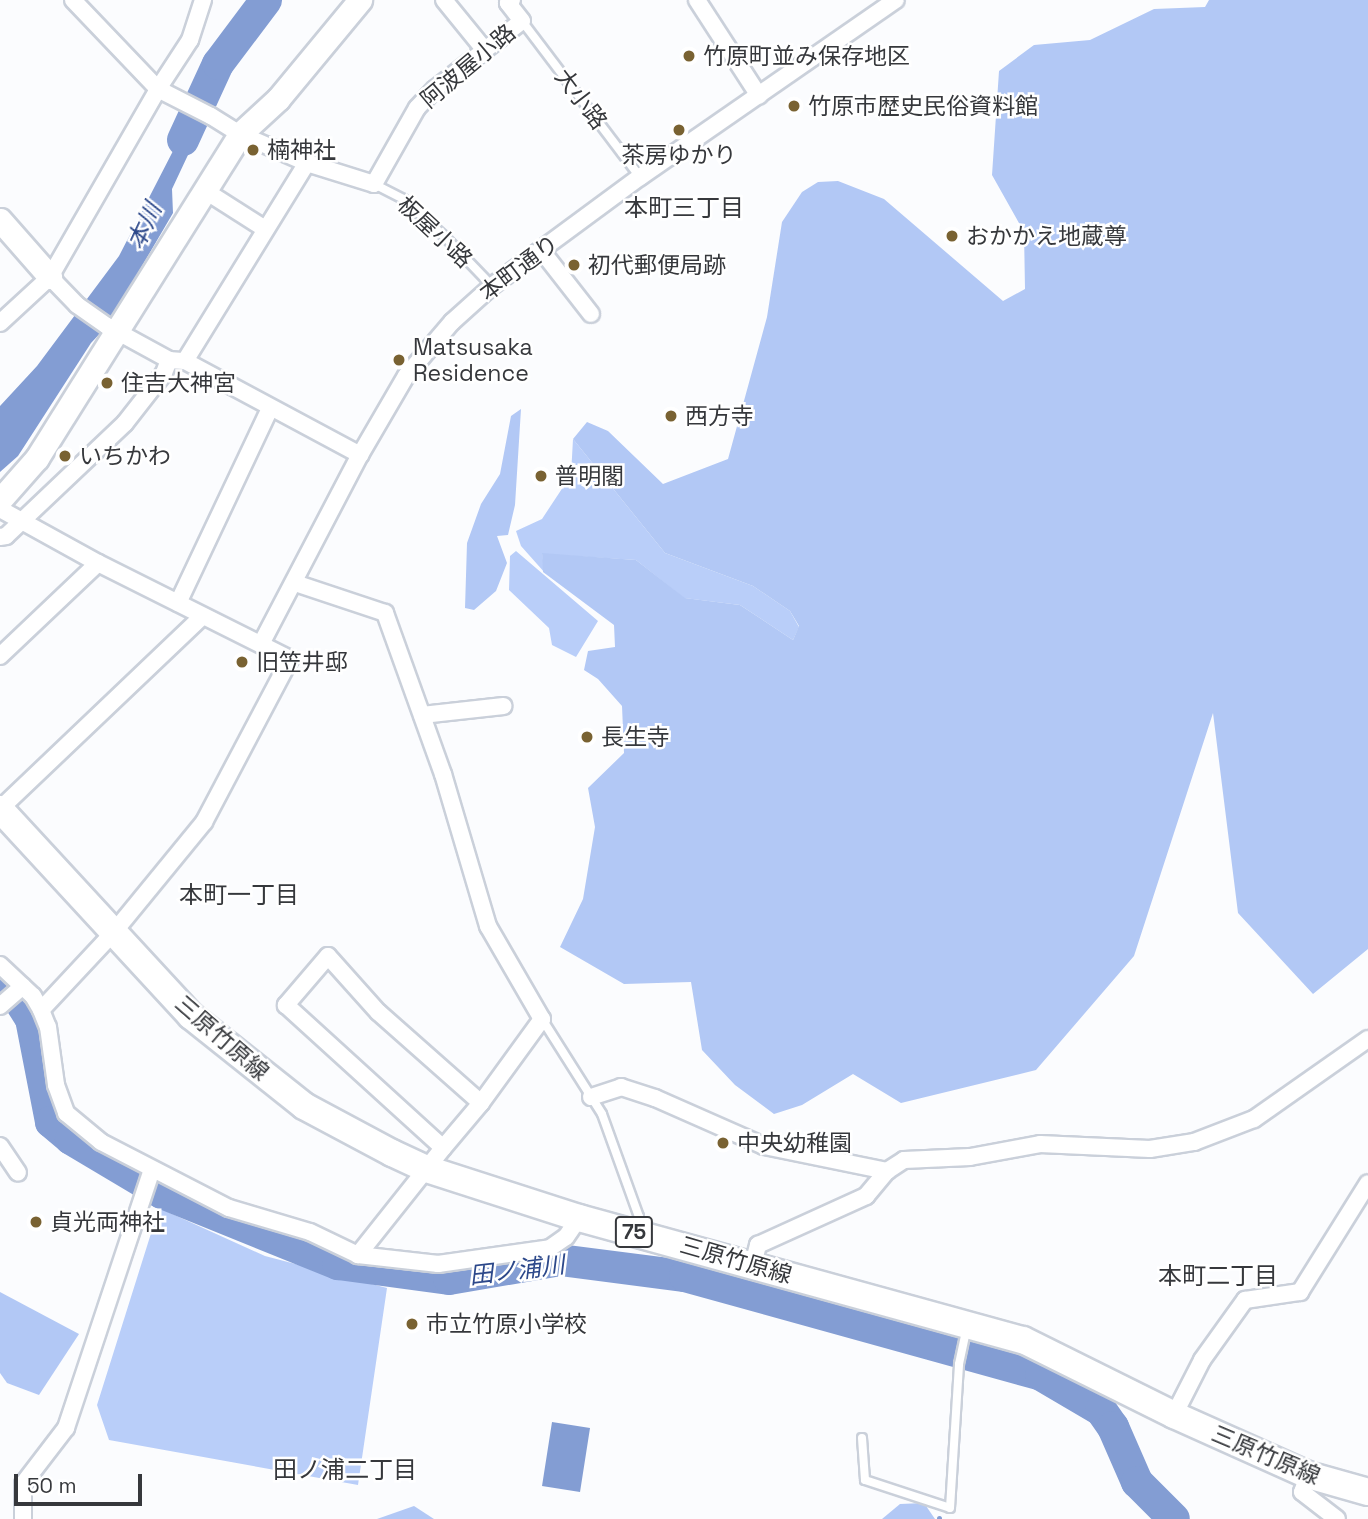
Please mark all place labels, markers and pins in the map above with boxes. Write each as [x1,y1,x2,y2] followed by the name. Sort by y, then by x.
[703,42,910,70] place label: 竹原町並み保存地区
[681,48,697,64] marker: 竹原町並み保存地区
[808,92,1038,120] place label: 竹原市歴史民俗資料館
[786,98,802,114] marker: 竹原市歴史民俗資料館
[671,122,687,138] marker: 茶房ゆかり
[267,136,336,164] place label: 楠神社
[622,141,736,169] place label: 茶房ゆかり
[245,142,261,158] marker: 楠神社
[966,222,1127,250] place label: おかかえ地蔵尊
[944,228,960,244] marker: おかかえ地蔵尊
[588,251,726,279] place label: 初代郵便局跡
[566,257,582,273] marker: 初代郵便局跡
[413,333,533,387] place label: Matsusaka Residence
[391,352,407,368] marker: Matsusaka Residence
[121,369,236,397] place label: 住吉大神宮
[99,375,115,391] marker: 住吉大神宮
[685,402,754,430] place label: 西方寺
[663,408,679,424] marker: 西方寺
[79,442,171,470] place label: いちかわ
[57,448,73,464] marker: いちかわ
[555,462,624,490] place label: 普明閣
[533,468,549,484] marker: 普明閣
[256,648,348,676] place label: 旧笠井邸
[234,654,250,670] marker: 旧笠井邸
[601,723,670,751] place label: 長生寺
[579,729,595,745] marker: 長生寺
[737,1129,852,1157] place label: 中央幼稚園
[715,1135,731,1151] marker: 中央幼稚園
[50,1208,165,1236] place label: 貞光両神社
[28,1214,44,1230] marker: 貞光両神社
[426,1310,587,1338] place label: 市立竹原小学校
[404,1316,420,1332] marker: 市立竹原小学校

